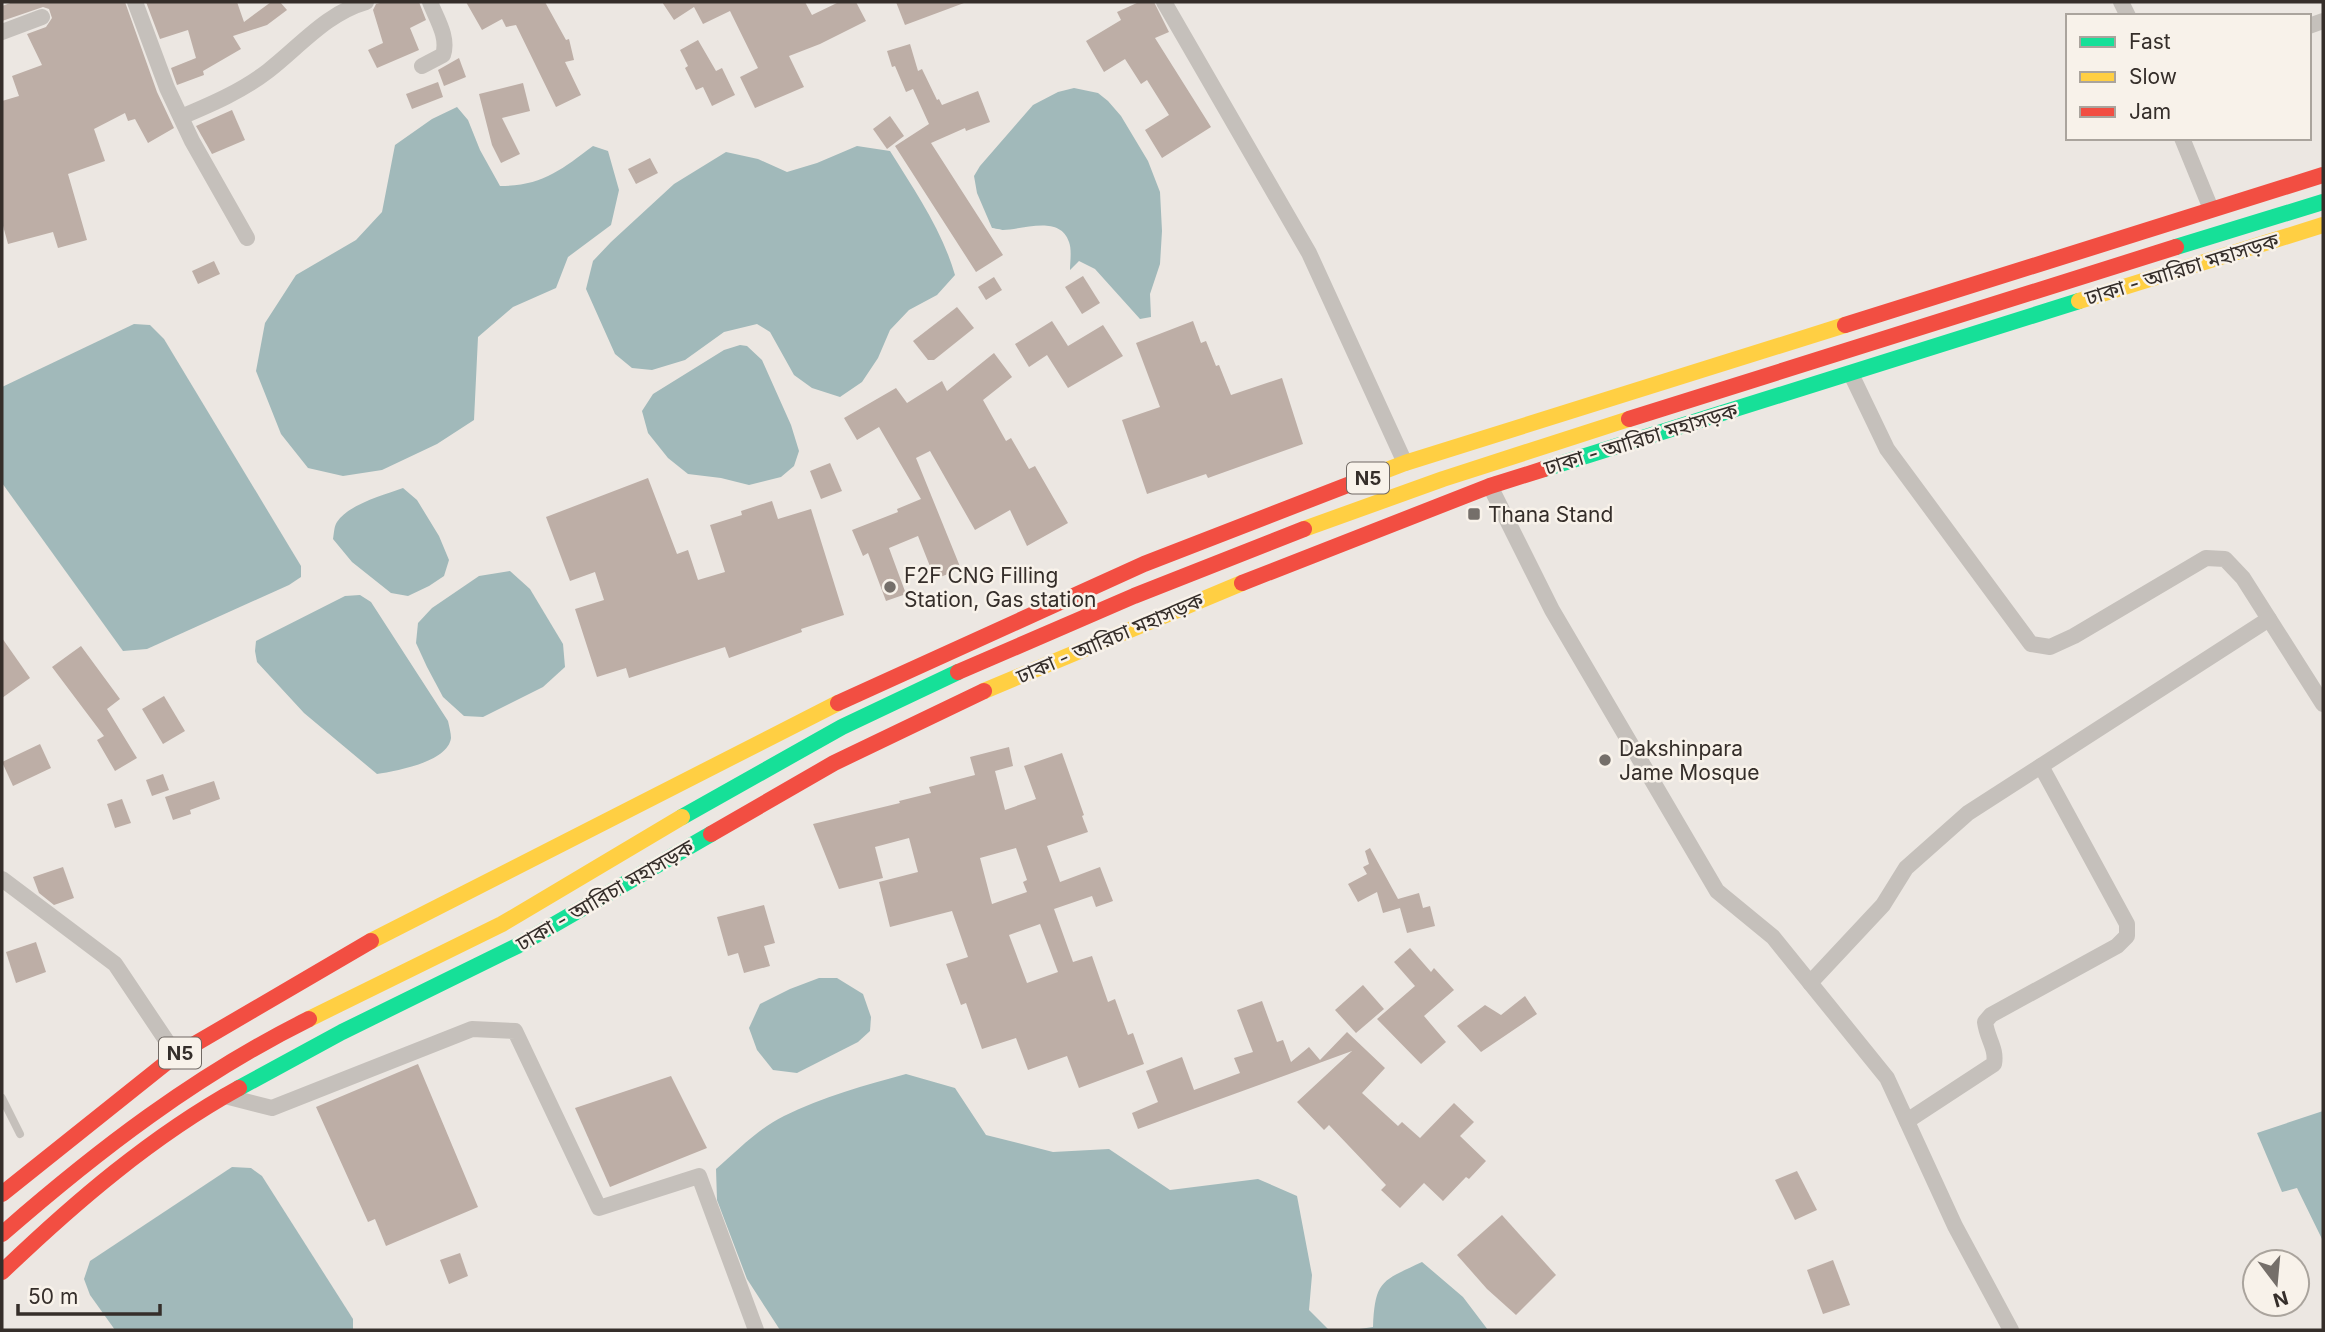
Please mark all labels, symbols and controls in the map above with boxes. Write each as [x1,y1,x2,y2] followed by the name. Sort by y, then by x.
[2066,14,2311,140] legend
[2129,29,2171,54] text: Fast
[2129,64,2177,89] text: Slow
[2129,99,2171,124] text: Jam
[2081,227,2283,311] street label: ঢাকা - আরিচা মহাসড়ক
[1540,397,1742,481] street label: ঢাকা - আরিচা মহাসড়ক
[1347,463,1389,494] road number: N5
[1488,502,1613,527] place label: Thana Stand
[1466,506,1482,522] marker: Thana Stand
[904,563,1096,612] place label: F2F CNG Filling Station, Gas station
[882,579,898,595] marker: F2F CNG Filling Station, Gas station
[1012,587,1208,689] street label: ঢাকা - আরিচা মহাসড়ক
[1619,736,1760,785] place label: Dakshinpara Jame Mosque
[1597,752,1613,768] marker: Dakshinpara Jame Mosque
[511,833,699,957] street label: ঢাকা - আরিচা মহাসড়ক
[159,1037,201,1068] road number: N5
[2241,1248,2311,1318] north arrow
[18,1272,159,1316] scale bar
[28,1284,78,1309] text: 50 m
[2270,1286,2291,1312] text: N

